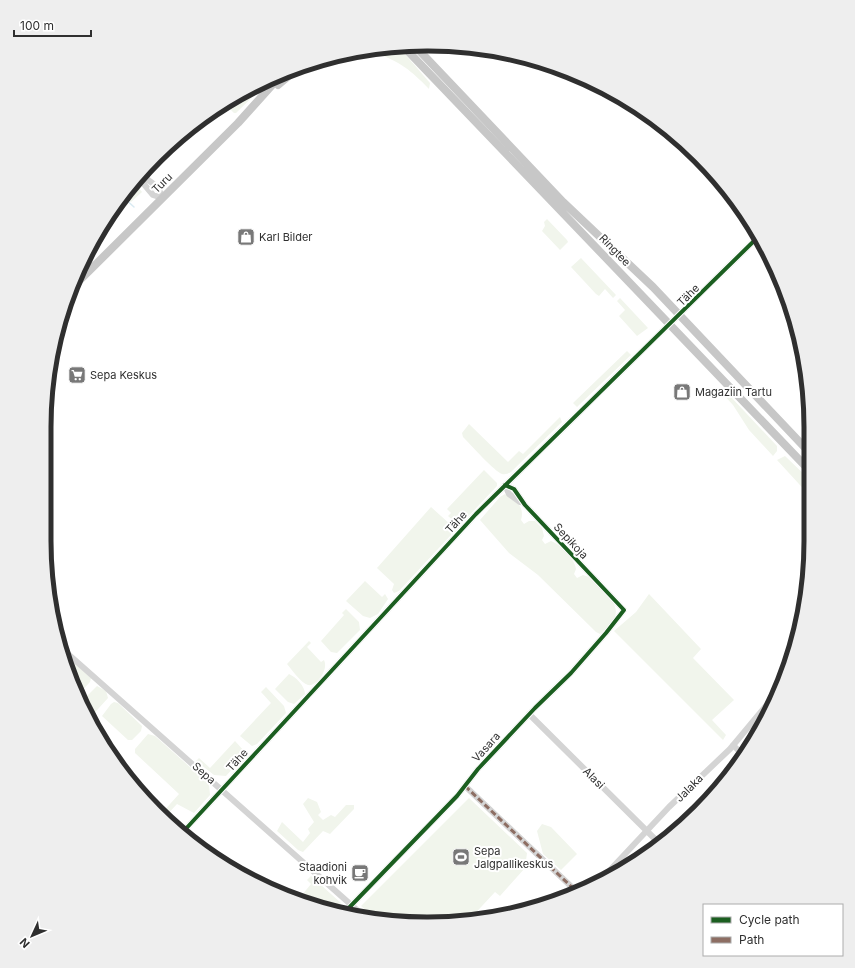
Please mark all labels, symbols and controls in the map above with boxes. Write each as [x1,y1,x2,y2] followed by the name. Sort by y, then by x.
[14,12,91,38] scale bar
[20,18,54,33] text: 100 m
[149,170,175,196] street label: Turu
[236,227,256,247] shop icon: Karl Bilder
[259,230,312,244] place label: Karl Bilder
[596,231,634,269] street label: Ringtee
[674,281,702,309] street label: Tähe
[67,365,87,385] supermarket icon: Sepa Keskus
[90,368,157,382] place label: Sepa Keskus
[672,382,692,402] shop icon: Magaziin Tartu
[695,385,772,399] place label: Magaziin Tartu
[442,508,470,536] street label: Tähe
[551,520,591,562] street label: Sepikoja
[469,729,503,765] street label: Vasara
[223,746,251,774] street label: Tähe
[189,759,219,787] street label: Sepa
[580,764,608,792] street label: Alasi
[672,771,706,805] street label: Jalaka
[474,844,553,871] place label: Sepa Jalgpallikeskus
[451,847,471,867] sports icon: Sepa Jalgpallikeskus
[299,860,347,887] place label: Staadioni kohvik
[350,863,370,883] cafe icon: Staadioni kohvik
[703,904,843,956] legend
[739,912,800,927] text: Cycle path
[12,916,52,956] north arrow
[739,932,764,947] text: Path
[17,935,33,951] text: N

